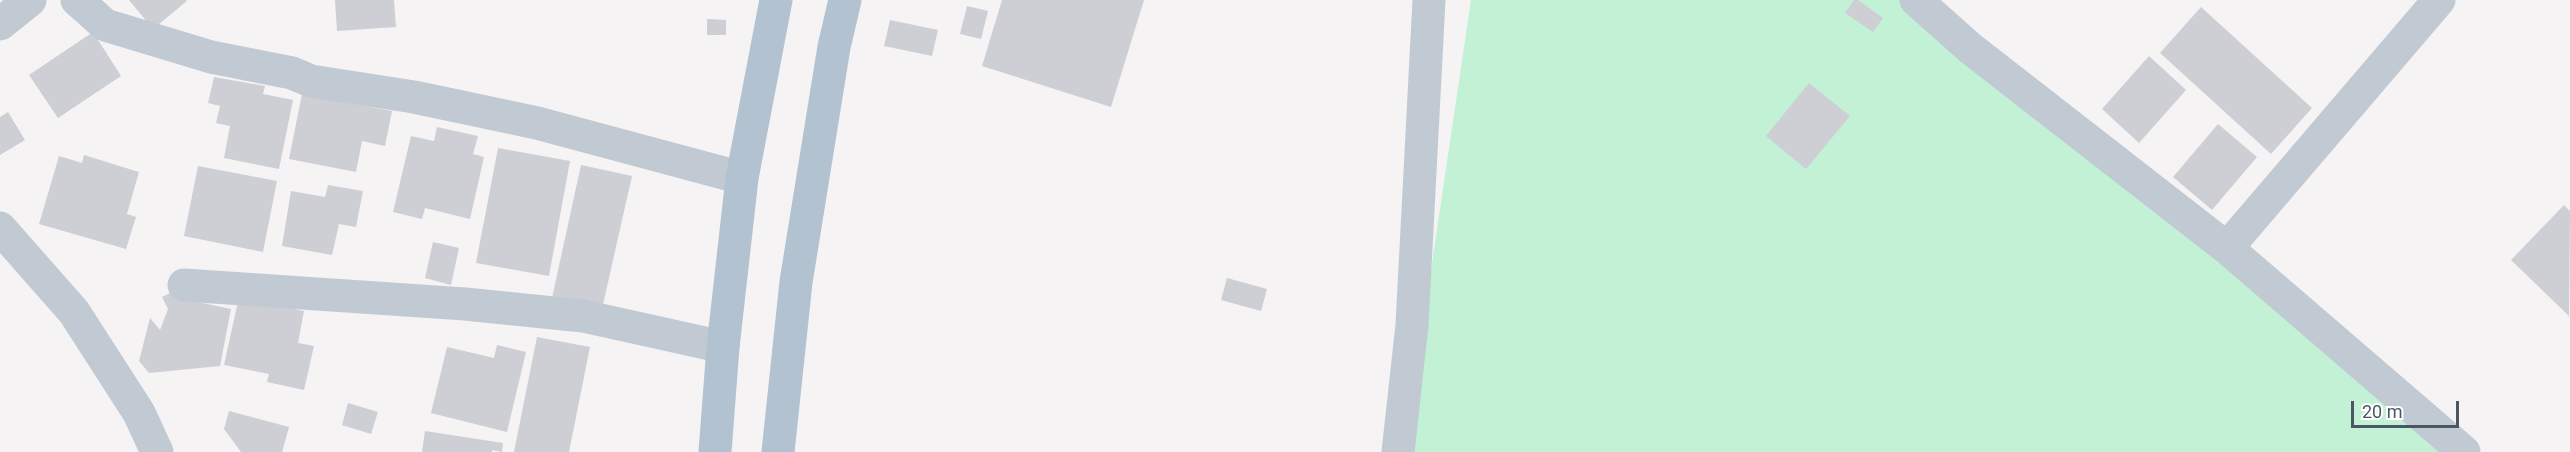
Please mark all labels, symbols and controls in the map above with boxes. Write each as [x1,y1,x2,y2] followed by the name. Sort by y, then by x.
[2354,389,2462,427] scale bar
[2362,401,2402,422] text: 20 m

